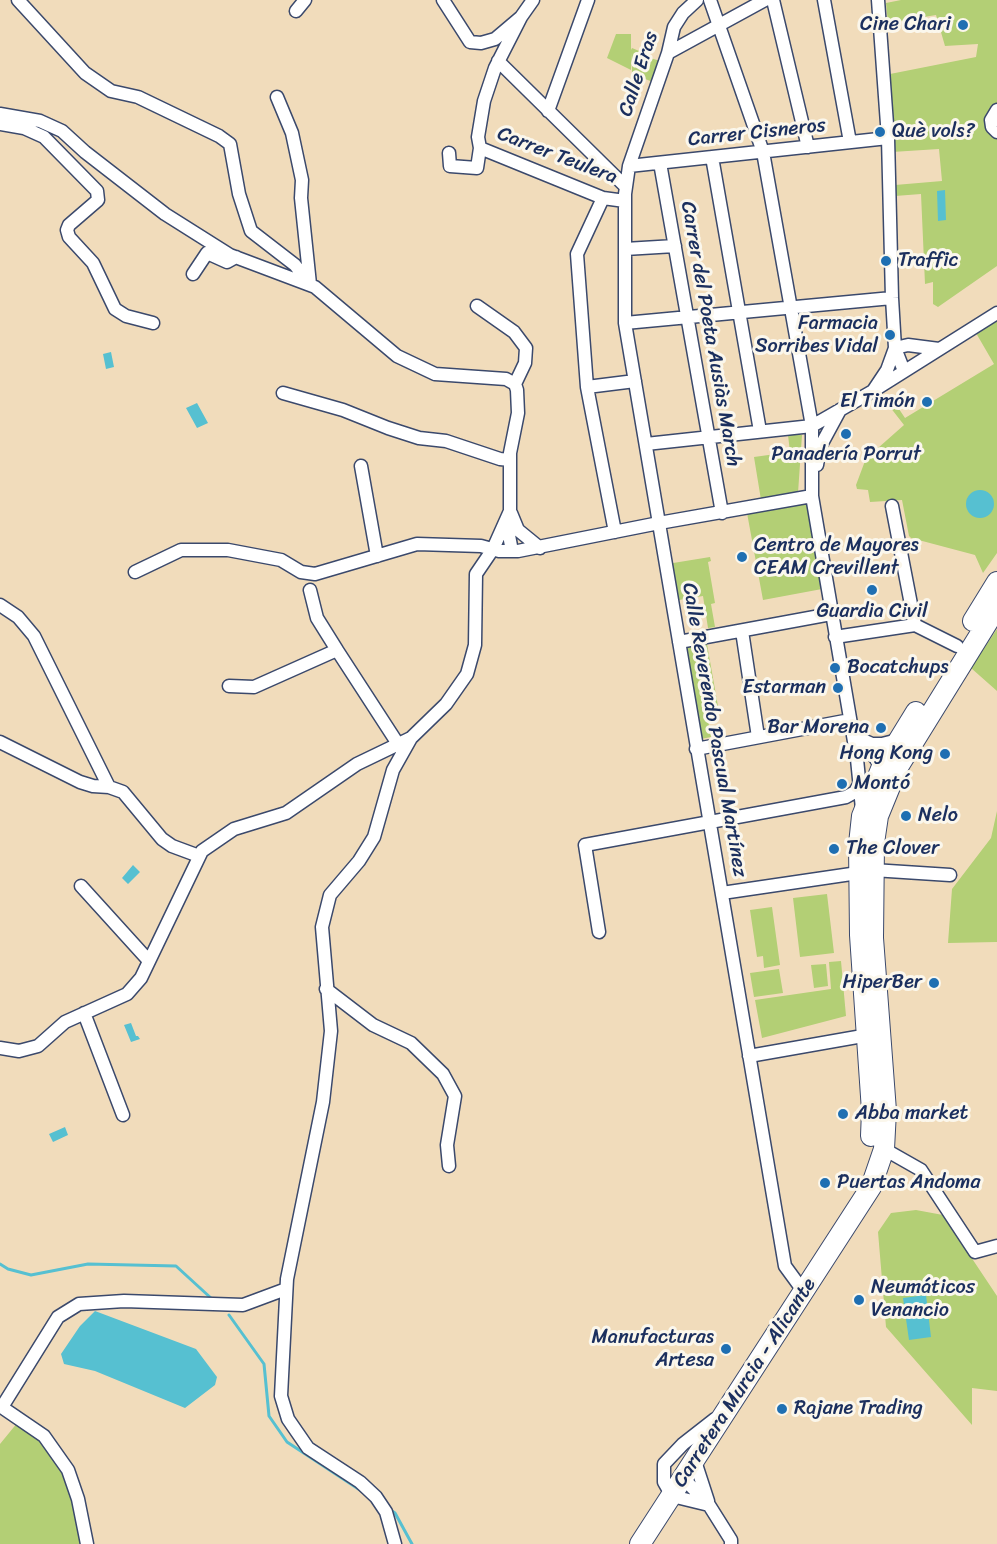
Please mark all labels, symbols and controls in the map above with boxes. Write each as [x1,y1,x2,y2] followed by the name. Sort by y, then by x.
[860,13,951,37] place label: Cine Chari
[956,18,970,32] marker: Cine Chari
[614,28,664,120] street label: Calle Eras
[687,114,827,152] street label: Carrer Cisneros
[892,120,975,144] place label: Què vols?
[494,122,620,190] street label: Carrer Teulera
[873,125,887,139] marker: Què vols?
[675,200,745,468] street label: Carrer del Poeta Ausiàs March
[898,249,959,273] place label: Traffic
[879,254,893,268] marker: Traffic
[755,312,878,359] place label: Farmacia Sorribes Vidal
[883,328,897,342] marker: Farmacia Sorribes Vidal
[840,390,915,414] place label: El Timón
[920,395,934,409] marker: El Timón
[839,427,853,441] marker: Panadería Porrut
[771,443,921,467] place label: Panadería Porrut
[754,534,919,581] place label: Centro de Mayores CEAM Crevillent
[735,550,749,564] marker: Centro de Mayores CEAM Crevillent
[676,581,752,879] street label: Calle Reverendo Pascual Martínez
[865,583,879,597] marker: Guardia Civil
[816,600,928,624] place label: Guardia Civil
[847,656,948,680] place label: Bocatchups
[828,661,842,675] marker: Bocatchups
[743,676,826,700] place label: Estarman
[831,681,845,695] marker: Estarman
[767,716,869,740] place label: Bar Morena
[874,721,888,735] marker: Bar Morena
[839,742,933,766] place label: Hong Kong
[938,747,952,761] marker: Hong Kong
[854,772,910,796] place label: Montó
[835,777,849,791] marker: Montó
[918,804,958,828] place label: Nelo
[899,809,913,823] marker: Nelo
[846,837,939,861] place label: The Clover
[827,842,841,856] marker: The Clover
[843,971,922,995] place label: HiperBer
[927,976,941,990] marker: HiperBer
[855,1102,968,1126] place label: Abba market
[836,1107,850,1121] marker: Abba market
[837,1171,981,1195] place label: Puertas Andoma
[818,1176,832,1190] marker: Puertas Andoma
[668,1274,822,1492] street label: Carretera Murcia - Alicante
[871,1276,975,1323] place label: Neumáticos Venancio
[852,1293,866,1307] marker: Neumáticos Venancio
[592,1326,714,1373] place label: Manufacturas Artesa
[719,1342,733,1356] marker: Manufacturas Artesa
[794,1397,923,1421] place label: Rajane Trading
[775,1402,789,1416] marker: Rajane Trading

